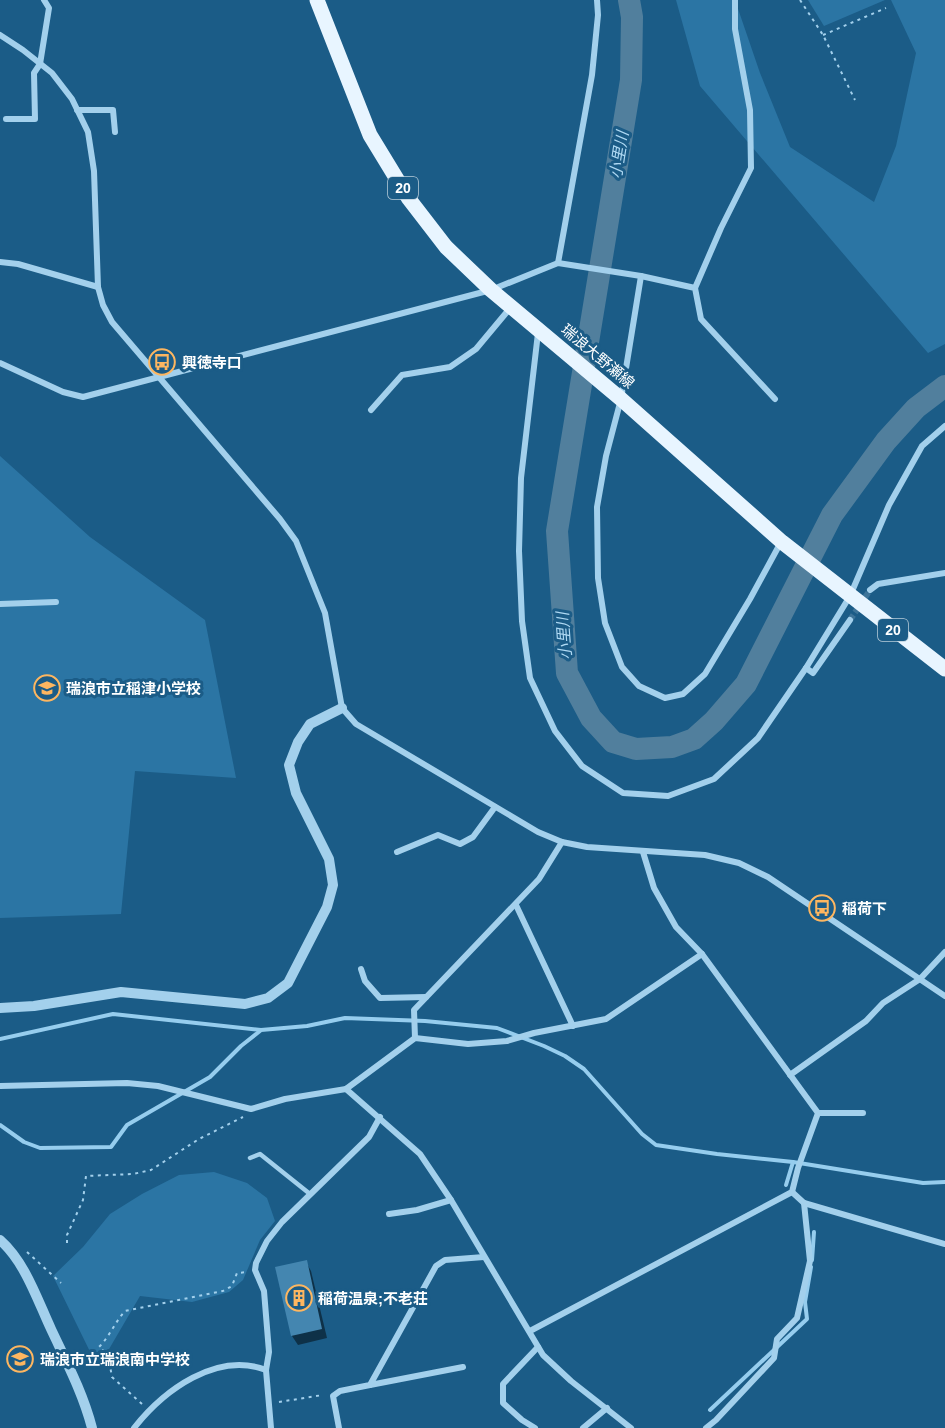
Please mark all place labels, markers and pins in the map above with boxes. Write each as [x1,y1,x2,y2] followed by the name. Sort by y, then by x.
[147,347,177,377] bus stop icon: 興徳寺口
[182,354,242,371] place label: 興徳寺口
[32,673,62,703] school or university icon: 瑞浪市立稲津小学校
[66,680,201,697] place label: 瑞浪市立稲津小学校
[807,893,837,923] bus stop icon: 稲荷下
[842,900,887,917] place label: 稲荷下
[284,1283,314,1313] building icon: 稲荷温泉;不老荘
[318,1290,428,1307] place label: 稲荷温泉;不老荘
[5,1344,35,1374] school or university icon: 瑞浪市立瑞浪南中学校
[40,1351,190,1368] place label: 瑞浪市立瑞浪南中学校

